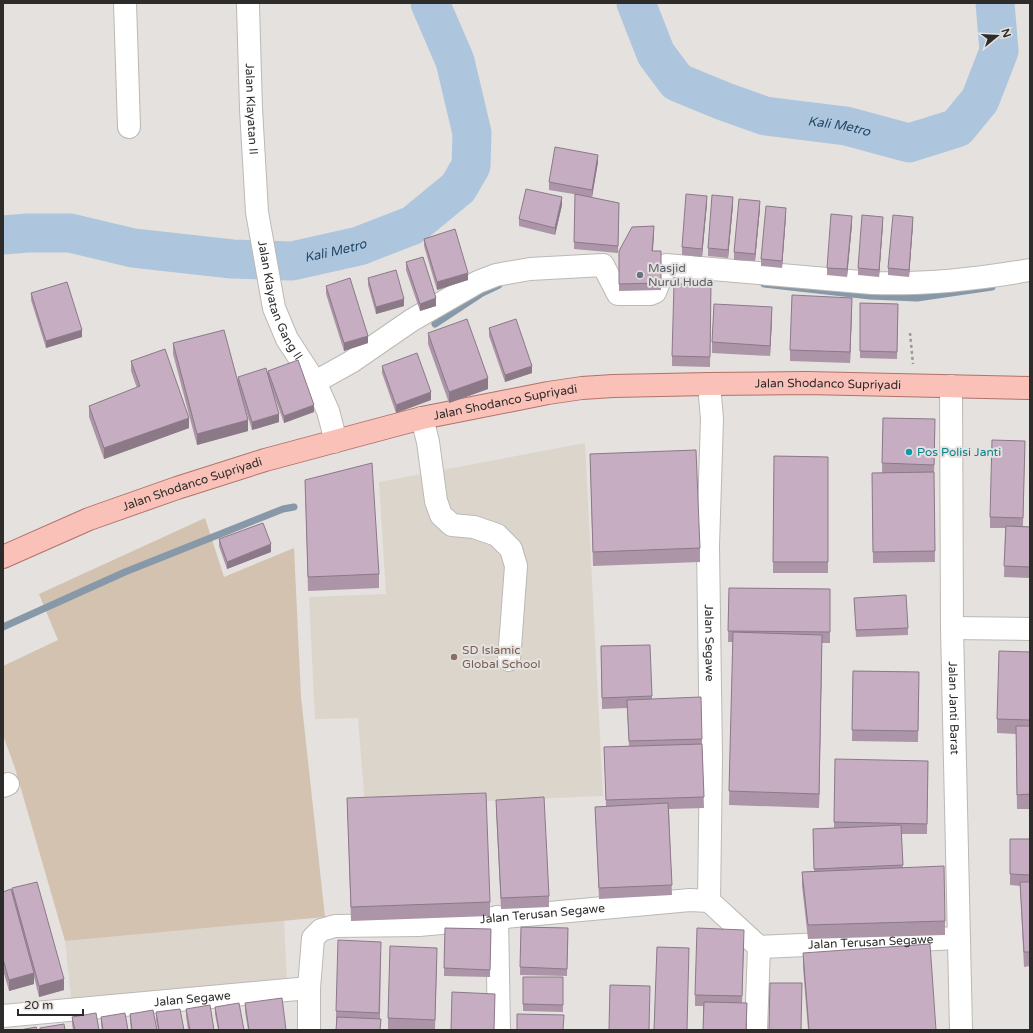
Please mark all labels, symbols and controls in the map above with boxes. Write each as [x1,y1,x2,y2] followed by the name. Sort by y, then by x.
[977,16,1017,56] north arrow
[998,27,1014,39] text: N
[243,63,261,155] street label: Jalan Klayatan II
[807,113,873,140] water label: Kali Metro
[303,235,370,266] water label: Kali Metro
[255,239,306,363] street label: Jalan Klayatan Gang II
[648,261,713,289] place label: Masjid Nurul Huda
[635,270,645,280] marker: Masjid Nurul Huda
[755,376,901,392] street label: Jalan Shodanco Supriyadi
[432,382,578,423] street label: Jalan Shodanco Supriyadi
[917,445,1001,459] place label: Pos Polisi Janti
[904,447,914,457] marker: Pos Polisi Janti
[120,454,264,514] street label: Jalan Shodanco Supriyadi
[702,604,717,682] street label: Jalan Segawe
[462,643,540,671] place label: SD Islamic Global School
[449,652,459,662] marker: SD Islamic Global School
[946,661,962,755] street label: Jalan Janti Barat
[479,901,606,926] street label: Jalan Terusan Segawe
[808,932,934,952] street label: Jalan Terusan Segawe
[153,988,231,1009] street label: Jalan Segawe
[18,991,83,1017] scale bar
[24,998,53,1012] text: 20 m

